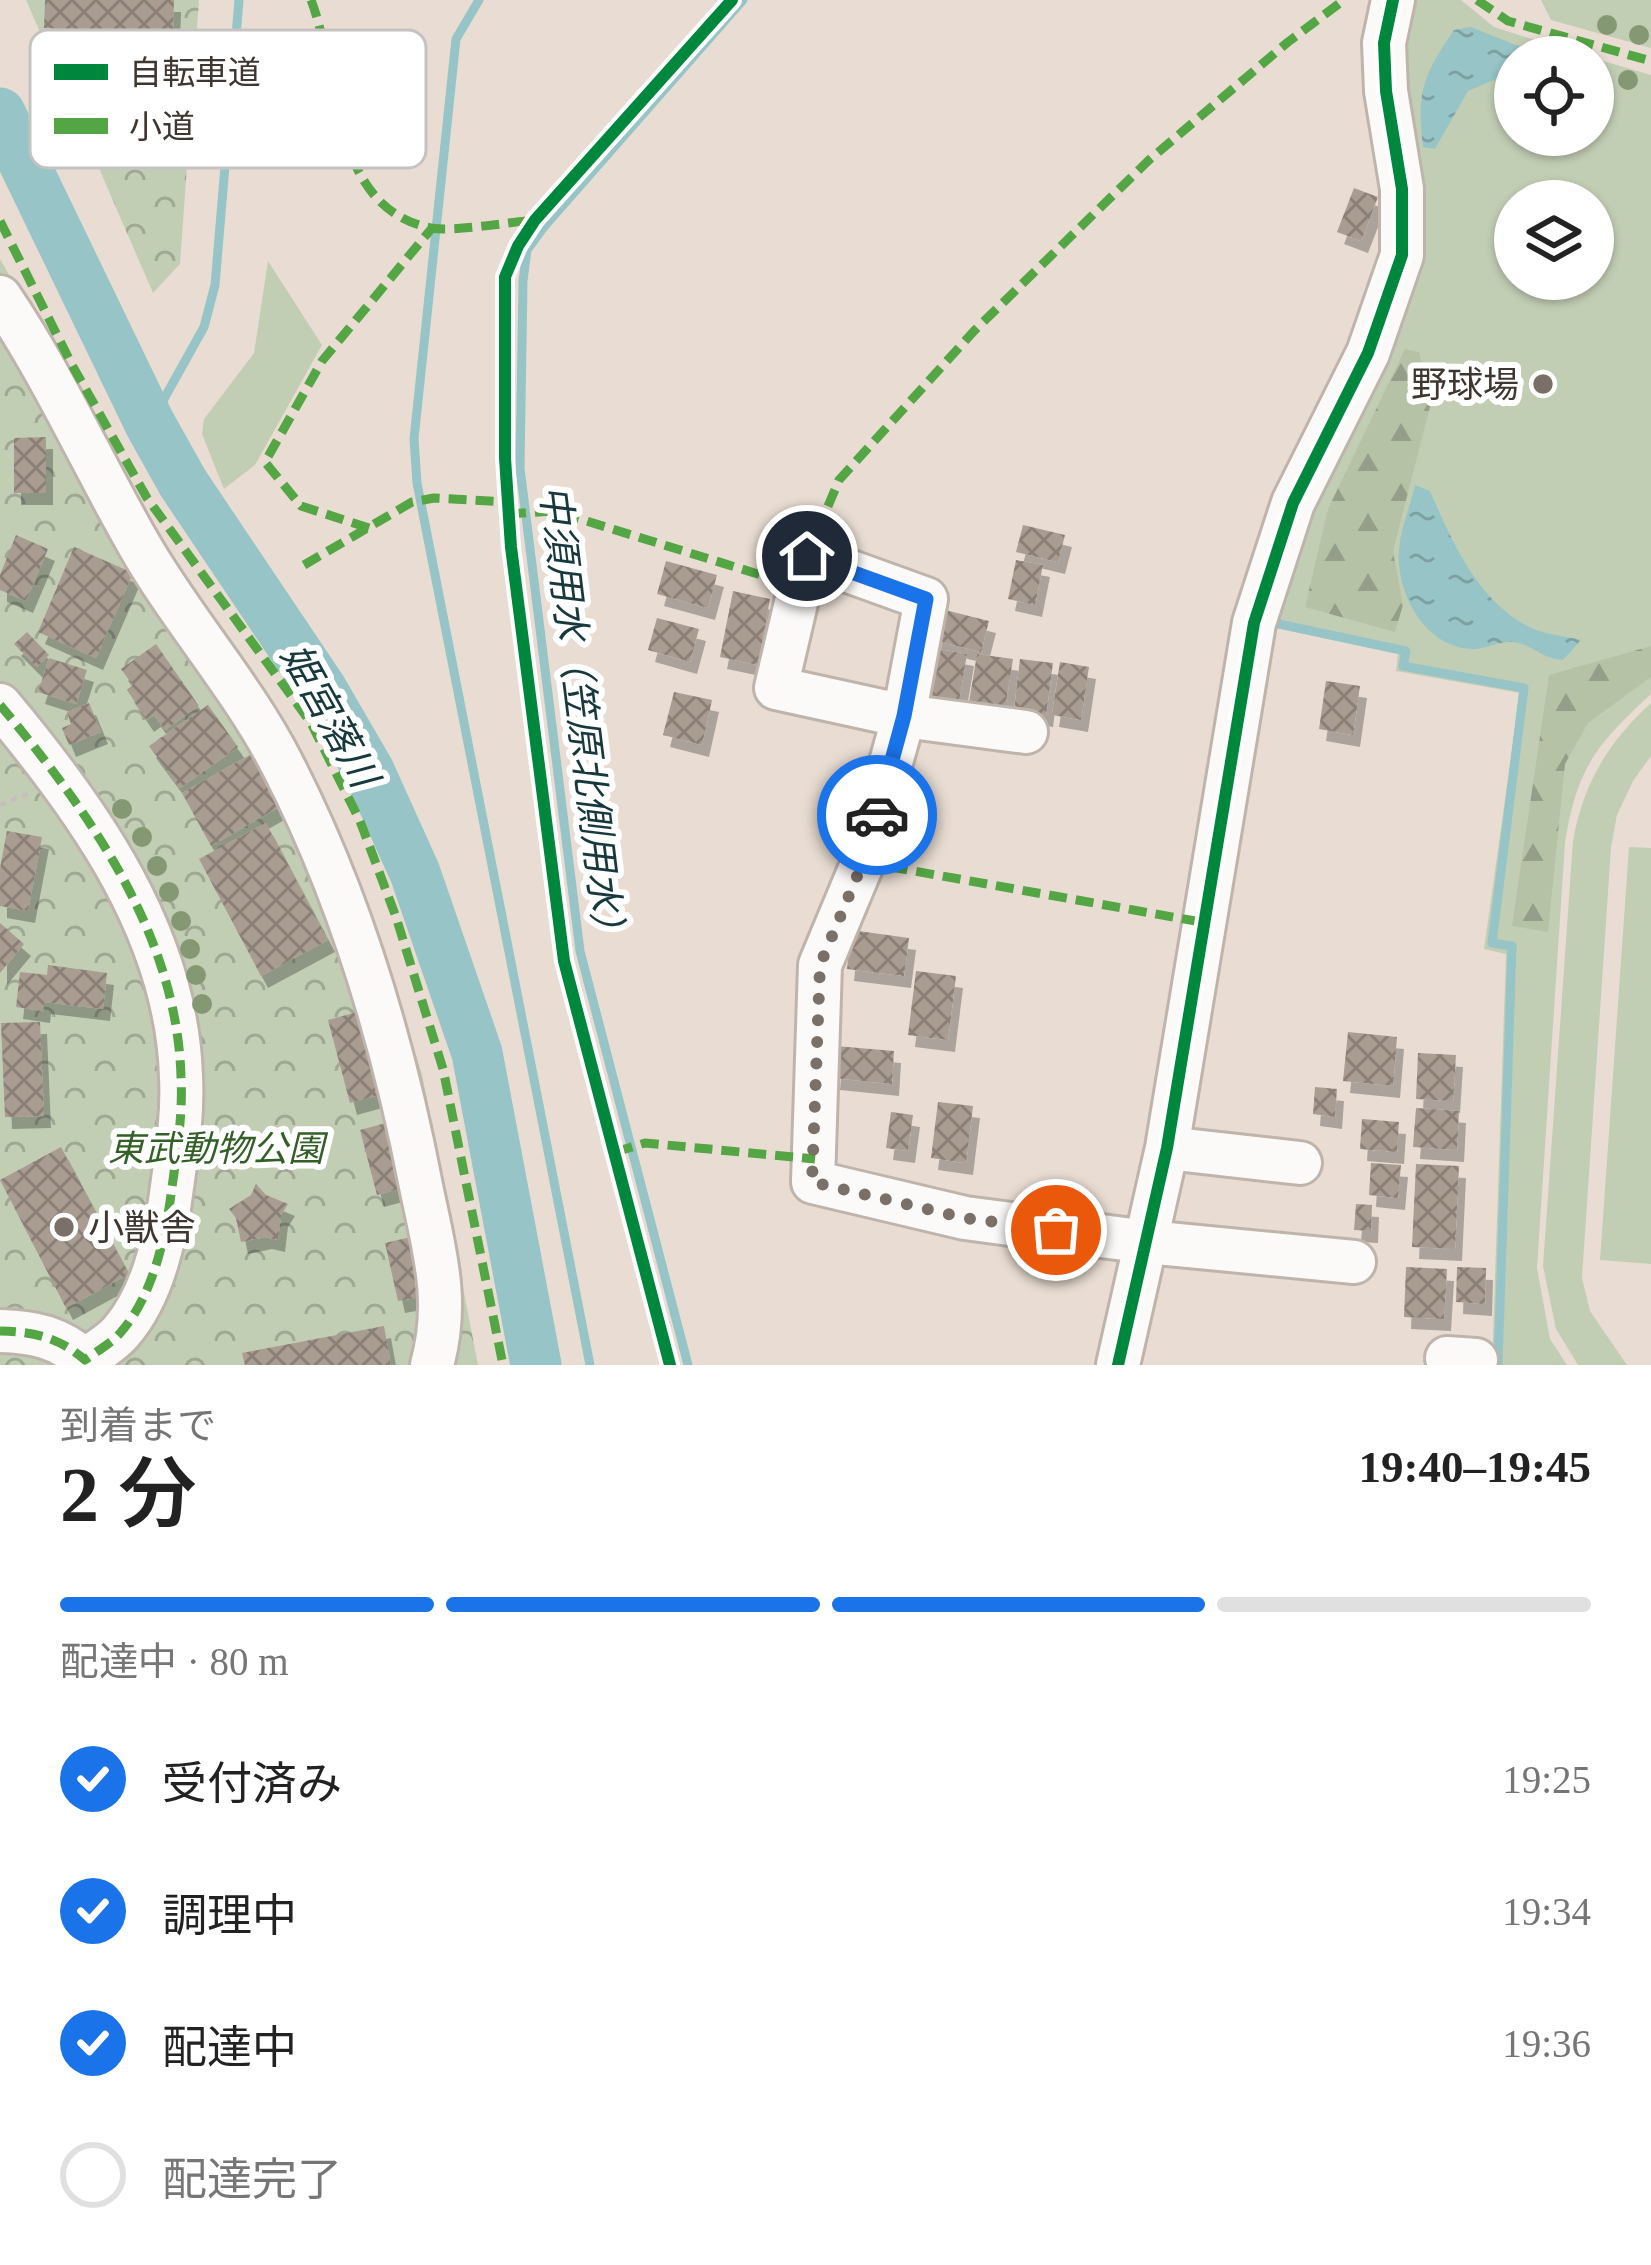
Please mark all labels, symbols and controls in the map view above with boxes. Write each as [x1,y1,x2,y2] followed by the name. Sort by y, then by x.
[30,30,426,168] legend
[1494,36,1614,300] map controls
[1494,36,1614,156] button: locate
[129,55,261,91] text: 自転車道
[129,109,195,145] text: 小道
[1494,180,1614,300] button: layers
[1411,365,1519,405] place label: 野球場
[1530,371,1556,397] marker: 野球場
[533,482,632,952] water label: 中須用水（笠原北側用水）
[756,505,858,607] pin
[774,523,840,589] icon: home
[273,637,388,797] water label: 姫宮落川
[817,755,937,875] courier
[844,782,910,848] icon: car
[108,1129,329,1169] park label: 東武動物公園
[1005,1179,1107,1281] pin
[1023,1197,1089,1263] icon: bag
[88,1208,196,1248] place label: 小獣舎
[51,1214,77,1240] marker: 小獣舎
[60,1404,216,1447] text: 到着まで
[1359,1442,1591,1492] text: 19:40–19:45
[60,1451,197,1538] text: 2 分
[60,1640,289,1683] text: 配達中 · 80 m
[60,1746,126,1812] icon: check
[1502,1758,1591,1801] text: 19:25
[162,1759,342,1809] text: 受付済み
[60,1878,126,1944] icon: check
[1502,1890,1591,1933] text: 19:34
[162,1891,297,1941] text: 調理中
[60,2010,126,2076] icon: check
[1502,2022,1591,2065] text: 19:36
[162,2023,297,2073] text: 配達中
[162,2155,342,2205] text: 配達完了

